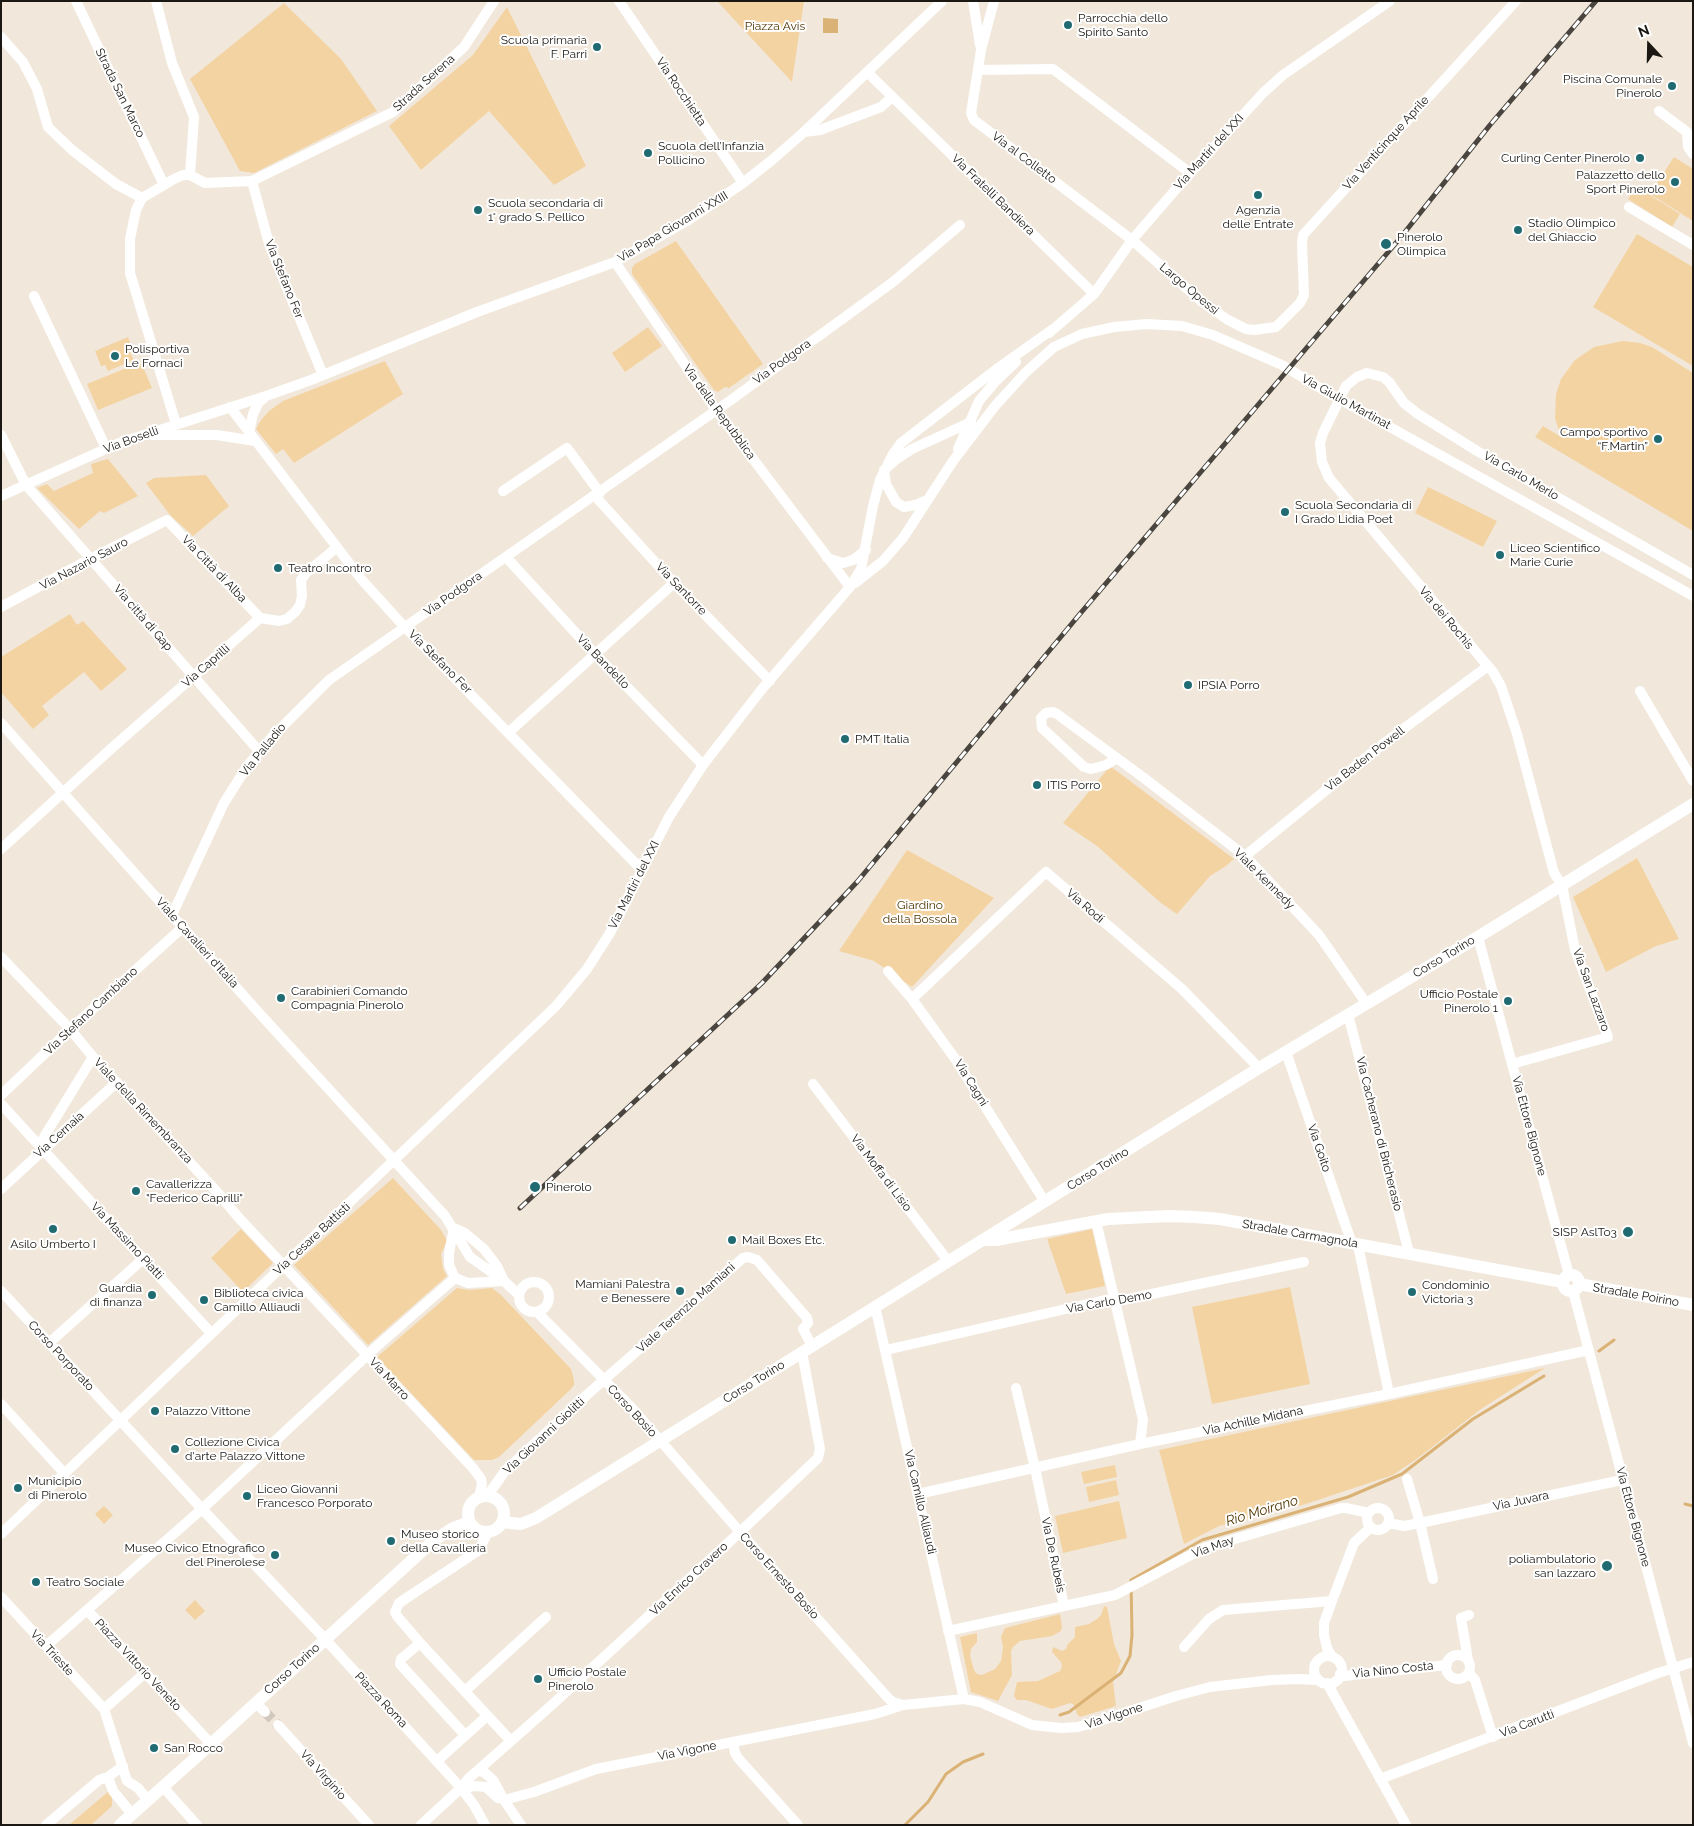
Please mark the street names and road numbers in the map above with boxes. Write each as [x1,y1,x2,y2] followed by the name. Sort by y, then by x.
[92,46,148,140] street label: Strada San Marco
[390,52,458,114] street label: Strada Serena
[653,55,709,129] street label: Via Rocchietta
[1340,93,1432,193] street label: Via Venticinque Aprile
[1171,111,1247,193] street label: Via Martiri del XXI
[989,129,1059,187] street label: Via al Colletto
[948,152,1038,238] street label: Via Fratelli Bandiera
[615,188,731,266] street label: Via Papa Giovanni XXIII
[262,237,306,321] street label: Via Stefano Fer
[1156,260,1222,318] street label: Largo Opessi
[750,336,814,388] street label: Via Podgora
[680,362,758,462] street label: Via della Repubblica
[1299,371,1393,433] street label: Via Giulio Martinat
[102,423,160,457] street label: Via Boselli
[1481,449,1561,503] street label: Via Carlo Merlo
[178,533,250,605] street label: Via Città di Alba
[37,535,131,593] street label: Via Nazario Sauro
[652,560,710,618] street label: Via Santorre
[421,569,485,619] street label: Via Podgora
[110,582,176,654] street label: Via città di Gap
[1416,584,1476,652] street label: Via dei Rochis
[405,627,475,697] street label: Via Stefano Fer
[573,632,633,692] street label: Via Bandello
[179,641,233,691] street label: Via Caprilli
[237,720,289,780] street label: Via Palladio
[1322,724,1408,794] street label: Via Baden Powell
[606,838,662,932] street label: Via Martiri del XXI
[1231,846,1297,912] street label: Viale Kennedy
[1063,886,1107,926] street label: Via Rodi
[153,895,241,991] street label: Viale Cavalieri d'Italia
[1410,933,1478,981] street label: Corso Torino
[1569,947,1613,1033] street label: Via San Lazzaro
[41,964,141,1058] street label: Via Stefano Cambiano
[91,1055,195,1167] street label: Viale della Rimembranza
[1353,1055,1405,1213] street label: Via Cacherano di Bricherasio
[951,1057,991,1109] street label: Via Cagni
[1509,1074,1549,1178] street label: Via Ettore Bignone
[31,1109,87,1161] street label: Via Cernaia
[1304,1122,1334,1174] street label: Via Goito
[847,1132,915,1214] street label: Via Moffa di Lisio
[1065,1144,1131,1194] street label: Corso Torino
[88,1200,166,1282] street label: Via Massimo Piatti
[271,1200,353,1278] street label: Via Cesare Battisti
[1241,1217,1359,1251] street label: Stradale Carmagnola
[634,1260,738,1356] street label: Viale Terenzio Mamiani
[1592,1280,1680,1310] street label: Stradale Poirino
[1065,1287,1153,1317] street label: Via Carlo Demo
[25,1318,97,1394] street label: Corso Porporato
[366,1355,412,1403] street label: Via Marro
[721,1357,787,1407] street label: Corso Torino
[604,1382,660,1440] street label: Corso Bosio
[500,1395,588,1477] street label: Via Giovanni Giolitti
[1202,1403,1304,1439] street label: Via Achille Midana
[901,1448,939,1556] street label: Via Camillo Alliaudi
[1613,1465,1653,1569] street label: Via Ettore Bignone
[1492,1488,1550,1514] street label: Via Juvara
[1038,1516,1068,1594] street label: Via De Rubeis
[736,1530,822,1622] street label: Corso Ernesto Bosio
[1190,1533,1236,1561] street label: Via May
[647,1539,731,1619] street label: Via Enrico Cravero
[92,1616,184,1714] street label: Piazza Vittorio Veneto
[27,1627,77,1679] street label: Via Trieste
[261,1640,323,1698] street label: Corso Torino
[1352,1659,1434,1681] street label: Via Nino Costa
[352,1669,410,1731] street label: Piazza Roma
[1083,1700,1145,1732] street label: Via Vigone
[1498,1707,1556,1741] street label: Via Carutti
[656,1738,718,1764] street label: Via Vigone
[297,1747,349,1803] street label: Via Virginio

